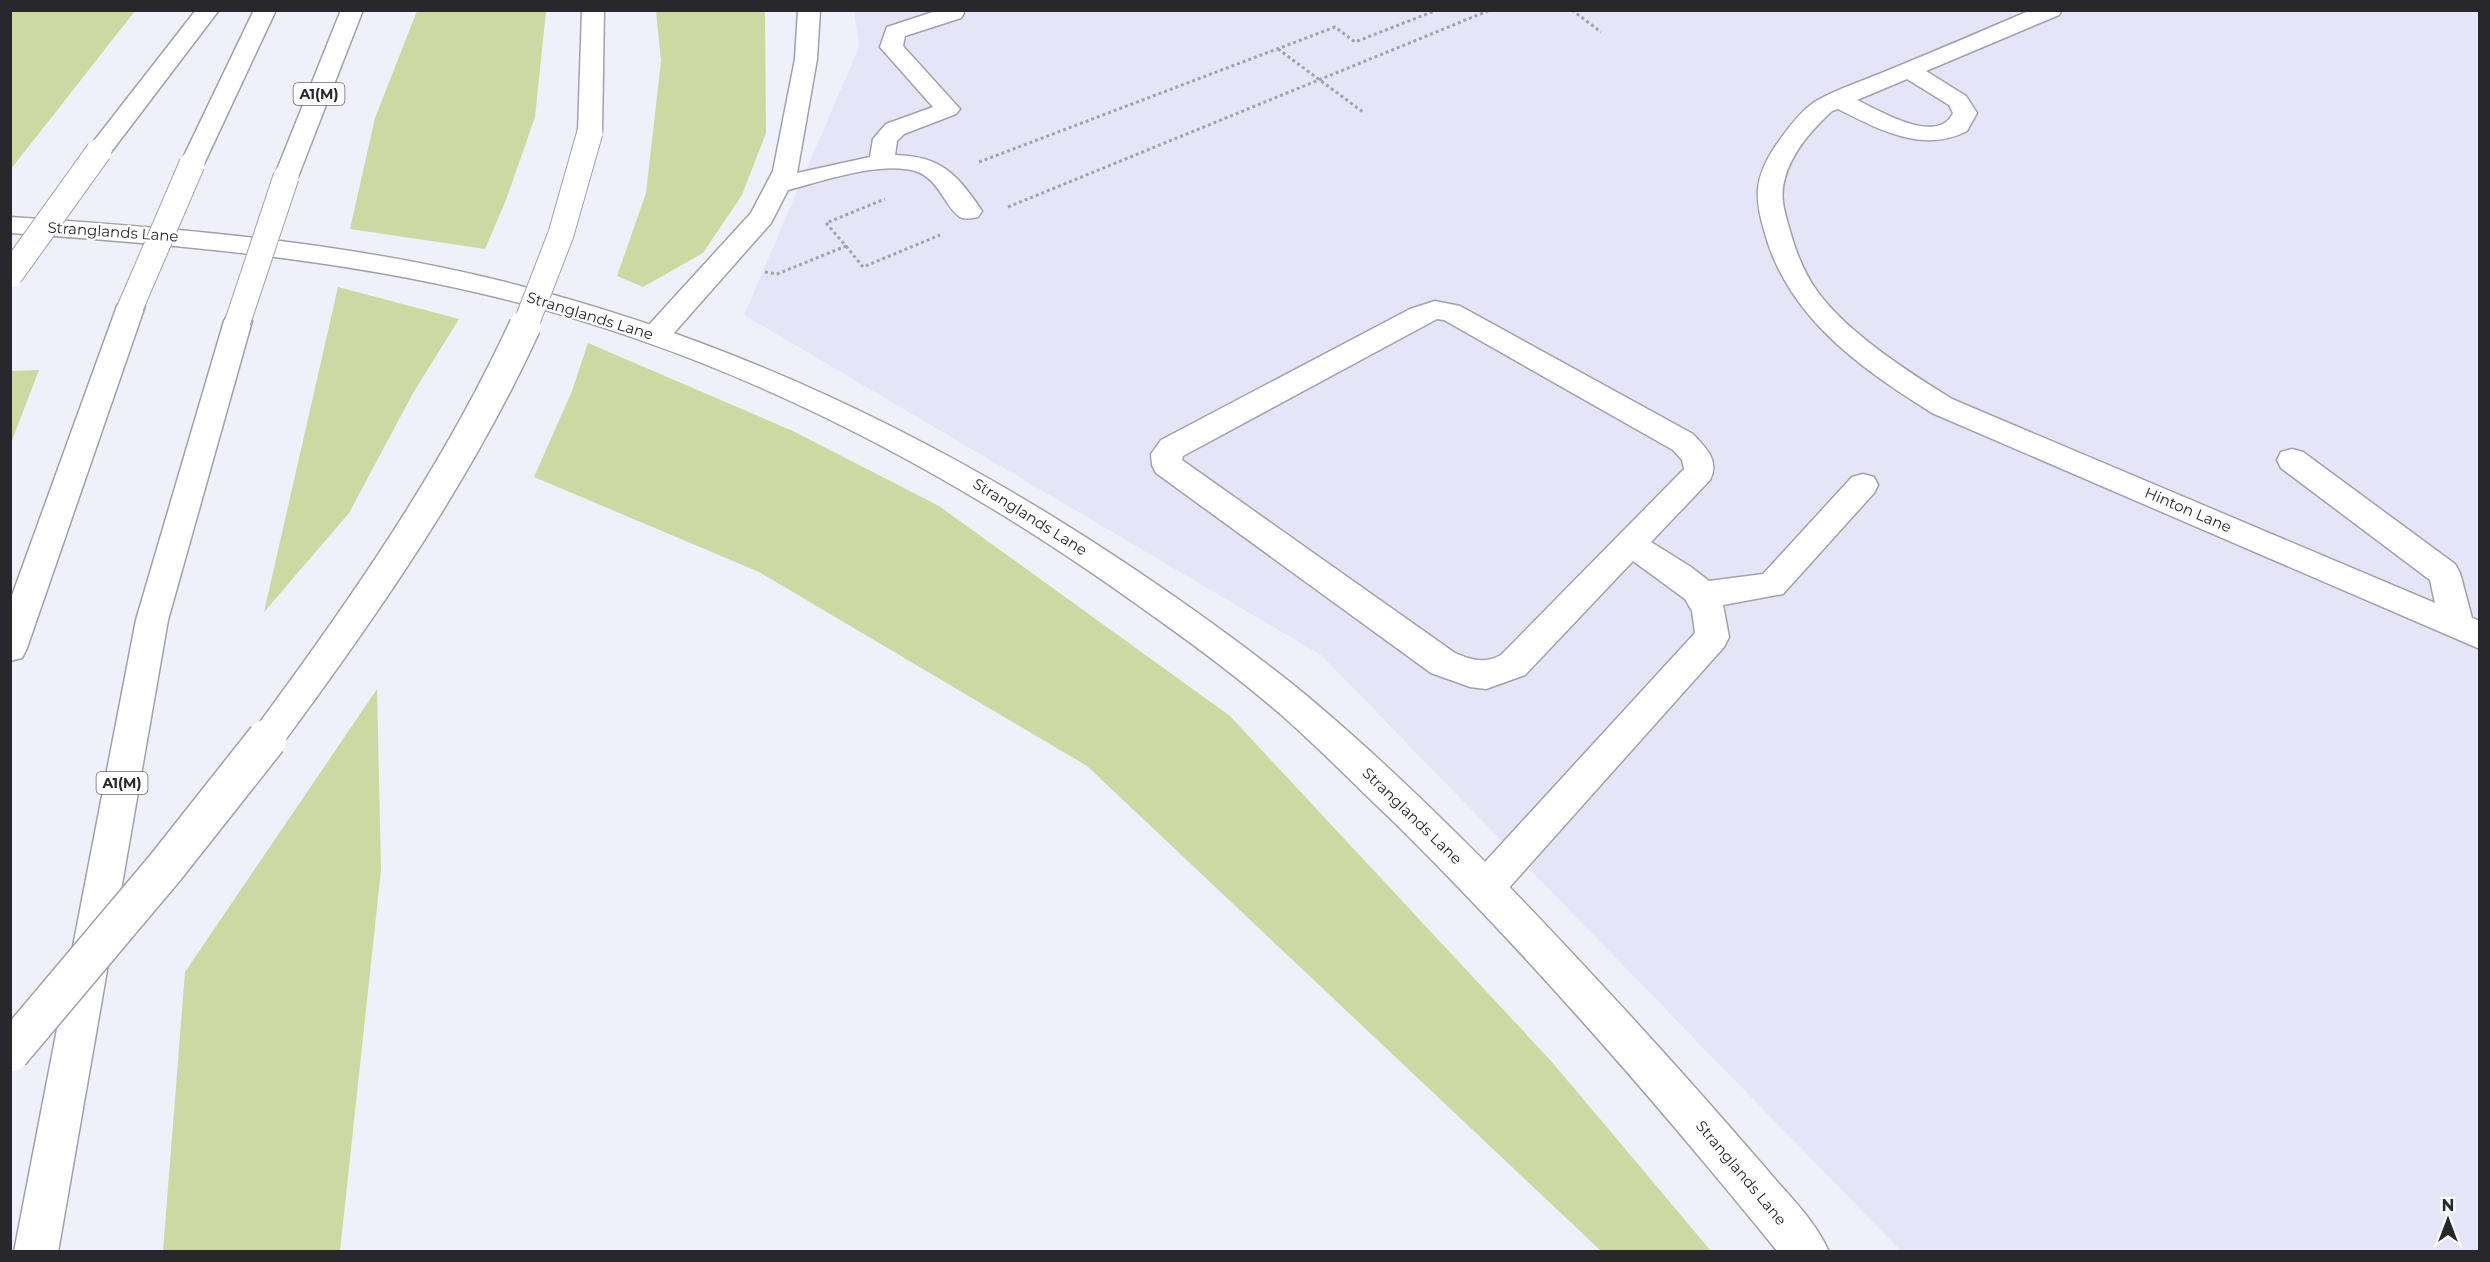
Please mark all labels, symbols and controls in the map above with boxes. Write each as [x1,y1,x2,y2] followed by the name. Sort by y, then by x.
[294,83,344,105] road number: A1(M)
[47,217,179,246] street label: Stranglands Lane
[525,287,656,344] street label: Stranglands Lane
[970,474,1091,559] street label: Stranglands Lane
[2142,483,2235,536] street label: Hinton Lane
[1359,763,1466,868] street label: Stranglands Lane
[96,772,148,794] road number: A1(M)
[1692,1116,1791,1229] street label: Stranglands Lane
[2418,1190,2478,1250] north arrow
[2442,1196,2454,1215] text: N

